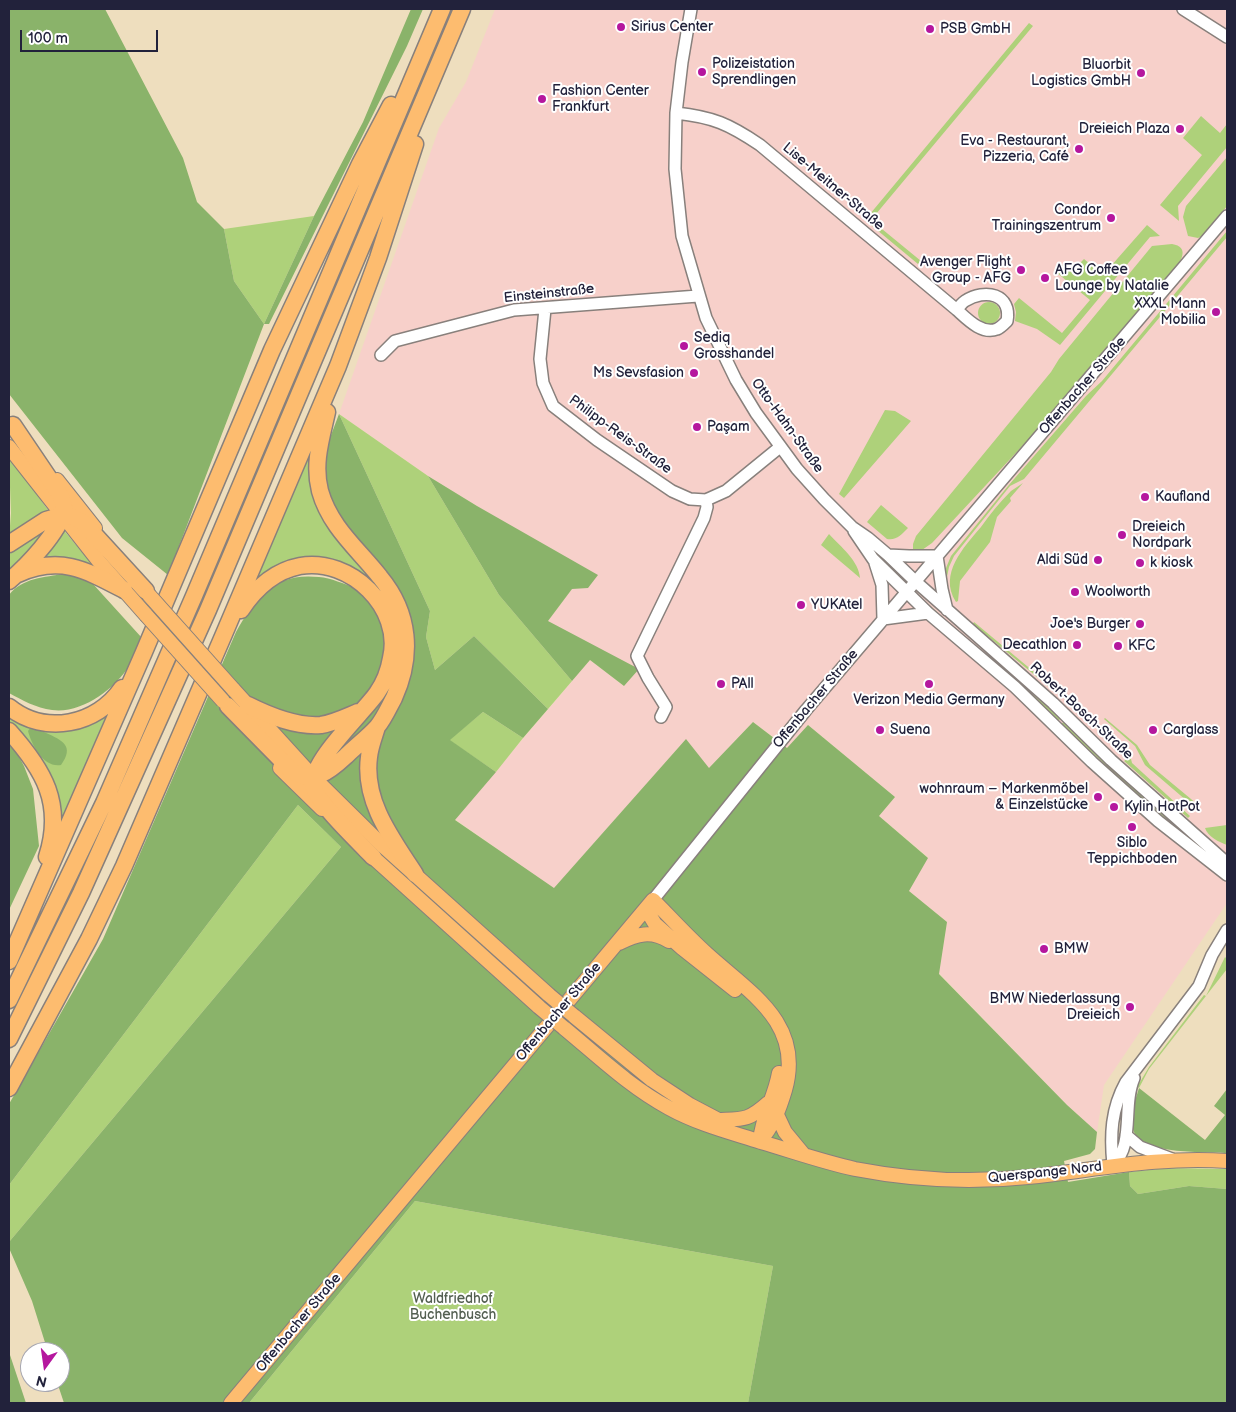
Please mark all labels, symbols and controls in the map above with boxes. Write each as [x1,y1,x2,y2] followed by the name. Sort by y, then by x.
[631,19,713,35] place label: Sirius Center
[22,20,160,52] scale bar
[615,21,627,33] marker: Sirius Center
[940,21,1011,37] place label: PSB GmbH
[924,23,936,35] marker: PSB GmbH
[28,29,68,48] text: 100 m
[712,56,796,88] place label: Polizeistation Sprendlingen
[1031,57,1131,90] place label: Bluorbit Logistics GmbH
[696,66,708,78] marker: Polizeistation Sprendlingen
[1135,67,1147,79] marker: Bluorbit Logistics GmbH
[552,83,649,115] place label: Fashion Center Frankfurt
[536,93,548,105] marker: Fashion Center Frankfurt
[1079,121,1170,137] place label: Dreieich Plaza
[1174,123,1186,135] marker: Dreieich Plaza
[960,133,1069,166] place label: Eva - Restaurant, Pizzeria, Café
[779,140,887,234] street label: Lise-Meitner-Straße
[1073,143,1085,155] marker: Eva - Restaurant, Pizzeria, Café
[992,202,1101,234] place label: Condor Trainingszentrum
[1105,212,1117,224] marker: Condor Trainingszentrum
[920,254,1011,286] place label: Avenger Flight Group - AFG
[1055,262,1169,294] place label: AFG Coffee Lounge by Natalie
[1015,264,1027,276] marker: Avenger Flight Group - AFG
[1039,272,1051,284] marker: AFG Coffee Lounge by Natalie
[503,281,595,307] street label: Einsteinstraße
[1135,296,1206,328] place label: XXXL Mann Mobilia
[1210,306,1222,318] marker: XXXL Mann Mobilia
[694,330,774,362] place label: Sediq Grosshandel
[1036,334,1130,438] street label: Offenbacher Straße
[678,340,690,352] marker: Sediq Grosshandel
[593,365,684,381] place label: Ms Sevsfasion
[688,367,700,379] marker: Ms Sevsfasion
[747,376,827,476] street label: Otto-Hahn-Straße
[565,392,675,478] street label: Philipp-Reis-Straße
[707,419,750,435] place label: Paşam
[691,421,703,433] marker: Paşam
[1155,489,1210,505] place label: Kaufland
[1139,491,1151,503] marker: Kaufland
[1132,519,1191,552] place label: Dreieich Nordpark
[1116,529,1128,541] marker: Dreieich Nordpark
[1037,552,1088,568] place label: Aldi Süd
[1092,554,1104,566] marker: Aldi Süd
[1150,555,1193,571] place label: k kiosk
[1134,557,1146,569] marker: k kiosk
[1085,584,1150,600] place label: Woolworth
[1069,586,1081,598] marker: Woolworth
[811,597,862,613] place label: YUKAtel
[795,599,807,611] marker: YUKAtel
[1050,616,1130,632] place label: Joe's Burger
[1134,618,1146,630] marker: Joe's Burger
[1002,637,1067,653] place label: Decathlon
[1128,638,1155,654] place label: KFC
[1071,639,1083,651] marker: Decathlon
[1112,640,1124,652] marker: KFC
[770,646,862,752] street label: Offenbacher Straße
[1026,659,1136,763] street label: Robert-Bosch-Straße
[731,676,754,692] place label: PAll
[715,678,727,690] marker: PAll
[923,678,935,690] marker: Verizon Media Germany
[853,692,1005,708] place label: Verizon Media Germany
[890,722,930,738] place label: Suena
[1163,722,1219,738] place label: Carglass
[874,724,886,736] marker: Suena
[1147,724,1159,736] marker: Carglass
[920,781,1088,814] place label: wohnraum – Markenmöbel & Einzelstücke
[1092,791,1104,803] marker: wohnraum – Markenmöbel & Einzelstücke
[1124,799,1200,815] place label: Kylin HotPot
[1108,801,1120,813] marker: Kylin HotPot
[1126,821,1138,833] marker: Siblo Teppichboden
[1087,835,1177,868] place label: Siblo Teppichboden
[1054,941,1089,957] place label: BMW
[1038,943,1050,955] marker: BMW
[513,959,605,1065] street label: Offenbacher Straße
[990,991,1120,1024] place label: BMW Niederlassung Dreieich
[1124,1001,1136,1013] marker: BMW Niederlassung Dreieich
[987,1159,1103,1187] street label: Querspange Nord
[253,1270,345,1376] street label: Offenbacher Straße
[410,1291,496,1324] park label: Waldfriedhof Buchenbusch
[20,1342,70,1392] north arrow
[34,1372,49,1391] text: N

